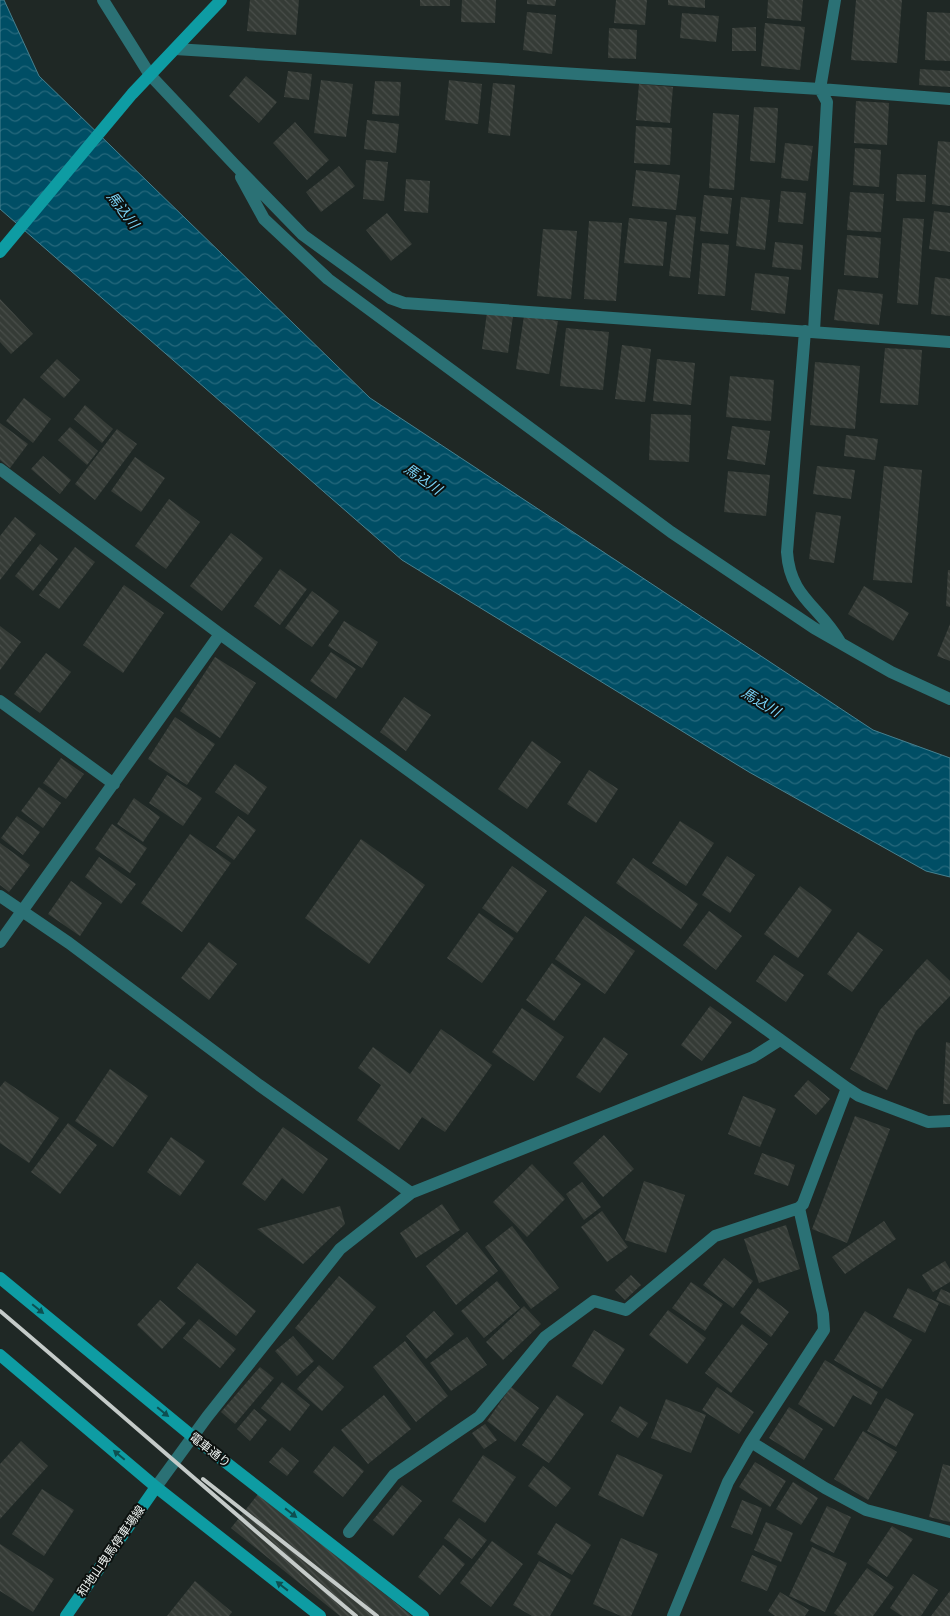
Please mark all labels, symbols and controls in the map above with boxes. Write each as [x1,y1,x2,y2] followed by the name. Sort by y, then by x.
[104,188,144,233] water label: 馬込川
[401,460,447,499] water label: 馬込川
[739,683,785,721] water label: 馬込川
[31,1304,44,1315] one-way arrow
[156,1407,169,1418] one-way arrow
[187,1429,234,1470] street label: 電車通り
[112,1450,125,1461] one-way arrow
[73,1502,147,1599] street label: 和地山曳馬停車場線
[284,1507,297,1518] one-way arrow
[276,1580,289,1591] one-way arrow

